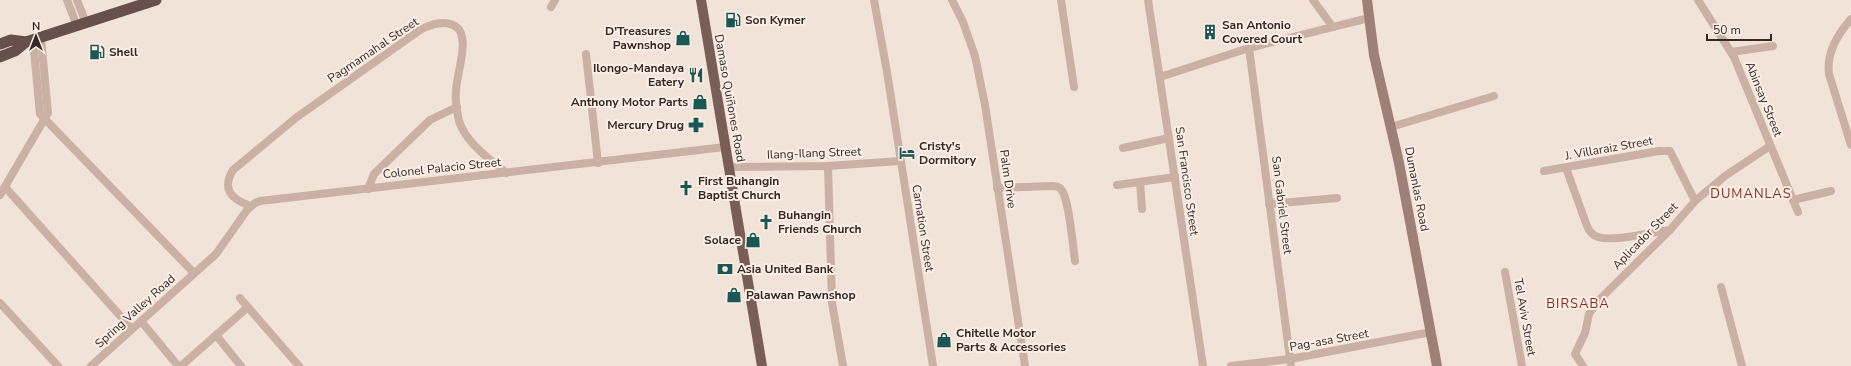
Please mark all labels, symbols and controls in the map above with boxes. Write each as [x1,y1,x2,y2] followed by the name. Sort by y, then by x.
[724,11,742,29] fuel station icon: Son Kymer
[745,12,806,28] place label: Son Kymer
[324,13,422,86] street label: Pagmamahal Street
[16,16,56,56] north arrow
[1707,16,1771,42] scale bar
[1222,17,1302,47] place label: San Antonio Covered Court
[32,19,40,34] text: N
[1713,22,1741,38] text: 50 m
[605,23,671,53] place label: D'Treasures Pawnshop
[1201,23,1219,41] building icon: San Antonio Covered Court
[674,29,692,47] shop icon: D'Treasures Pawnshop
[711,33,749,163] street label: Damaso Quiñones Road
[88,43,106,61] fuel station icon: Shell
[109,44,138,60] place label: Shell
[1742,59,1787,140] street label: Abinsay Street
[593,60,685,90] place label: Ilongo-Mandaya Eatery
[687,66,705,84] restaurant icon: Ilongo-Mandaya Eatery
[691,93,709,111] shop icon: Anthony Motor Parts
[571,94,688,110] place label: Anthony Motor Parts
[687,116,705,134] pharmacy icon: Mercury Drug
[607,117,684,133] place label: Mercury Drug
[1171,126,1203,237] street label: San Francisco Street
[1563,132,1655,164] street label: J. Villaraiz Street
[919,138,977,168] place label: Cristy's Dormitory
[766,143,862,163] street label: Ilang-Ilang Street
[898,144,916,162] hotel icon: Cristy's Dormitory
[1401,145,1433,233] street label: Dumanlas Road
[996,149,1020,209] street label: Palm Drive
[382,154,503,182] street label: Colonel Palacio Street
[1268,155,1296,256] street label: San Gabriel Street
[698,173,781,203] place label: First Buhangin Baptist Church
[677,179,695,197] church icon: First Buhangin Baptist Church
[908,183,938,274] street label: Carnation Street
[1710,185,1792,203] district label: DUMANLAS
[1609,198,1682,273] street label: Aplicador Street
[778,207,862,237] place label: Buhangin Friends Church
[757,213,775,231] church icon: Buhangin Friends Church
[744,231,762,249] shop icon: Solace
[704,232,741,248] place label: Solace
[716,260,734,278] bank icon: Asia United Bank
[737,261,834,277] place label: Asia United Bank
[91,271,179,351] street label: Spring Valley Road
[1510,277,1540,358] street label: Tel Aviv Street
[725,286,743,304] shop icon: Palawan Pawnshop
[746,287,856,303] place label: Palawan Pawnshop
[1546,295,1610,313] district label: BIRSABA
[956,325,1066,355] place label: Chitelle Motor Parts & Accessories
[1288,325,1371,355] street label: Pag-asa Street
[935,331,953,349] shop icon: Chitelle Motor Parts & Accessories

